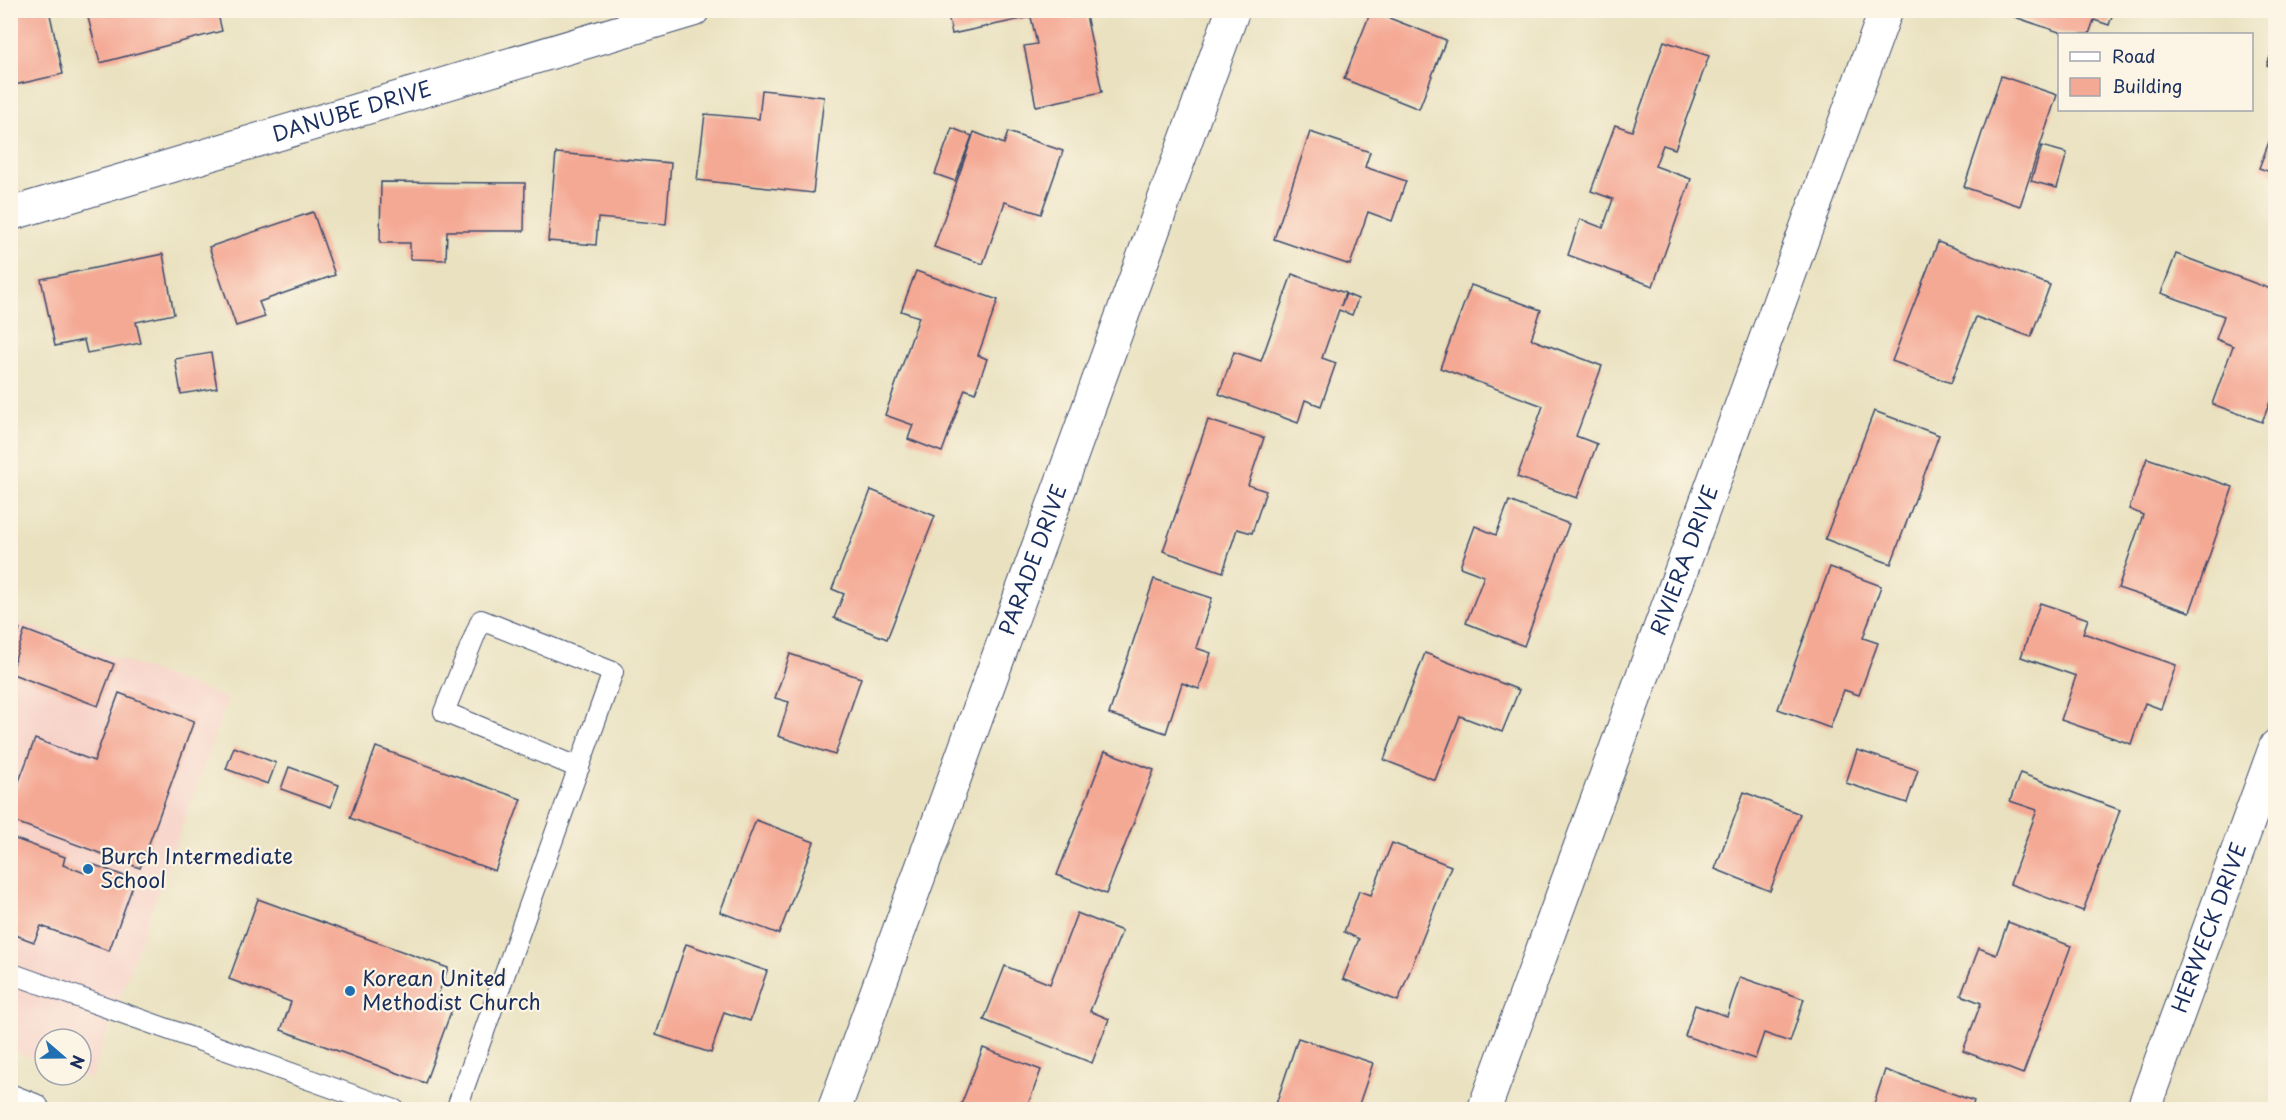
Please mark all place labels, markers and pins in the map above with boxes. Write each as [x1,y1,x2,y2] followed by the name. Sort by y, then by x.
[100,839,293,895] place label: Burch Intermediate School
[81,862,95,876] marker: Burch Intermediate School
[362,961,541,1017] place label: Korean United Methodist Church
[343,984,357,998] marker: Korean United Methodist Church

